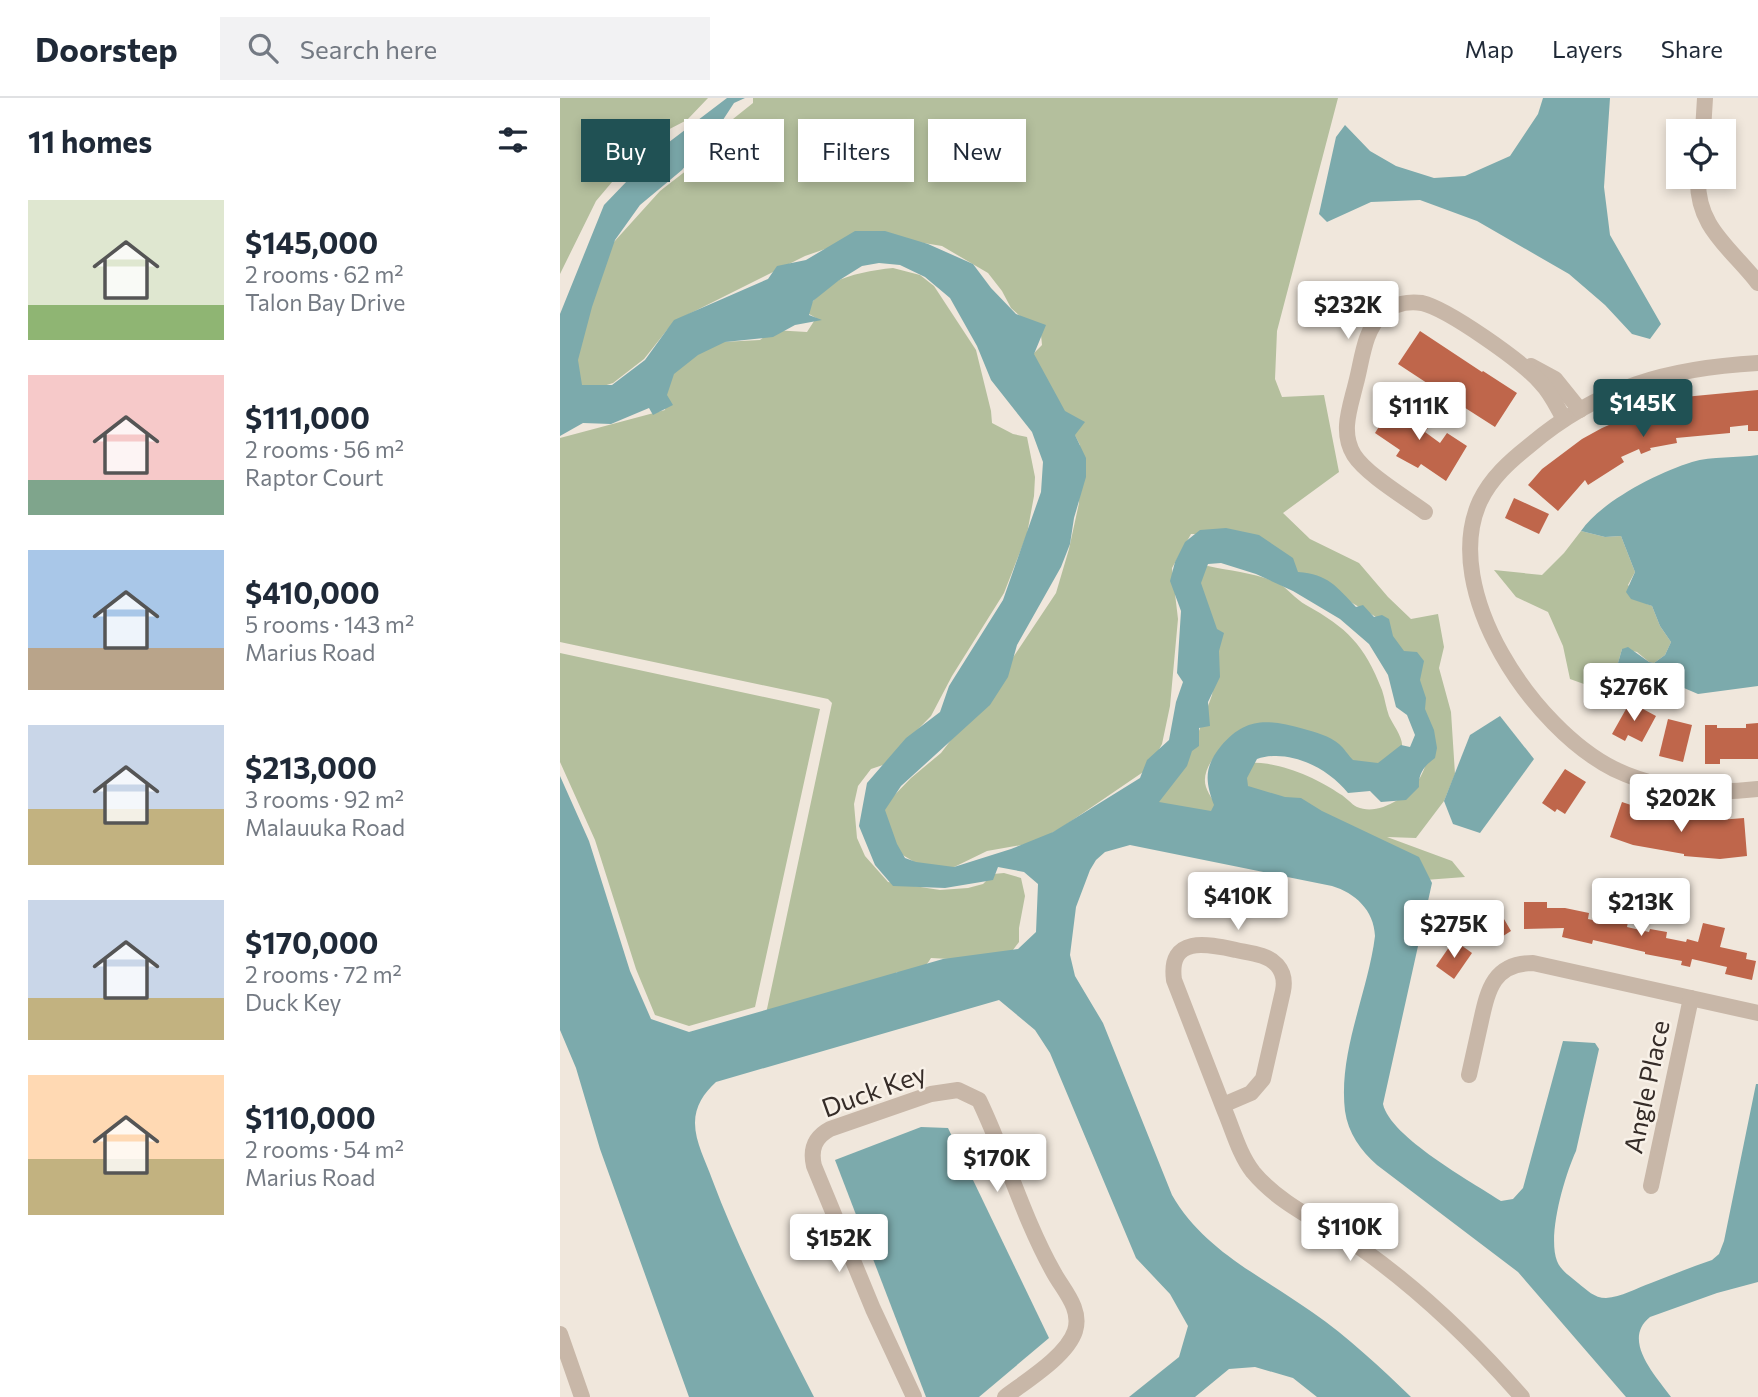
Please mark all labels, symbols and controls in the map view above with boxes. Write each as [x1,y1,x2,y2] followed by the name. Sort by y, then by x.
[220,17,710,80] search box
[35,28,178,69] text: Doorstep
[244,29,282,67] icon: search
[300,33,437,64] text: Search here
[1465,34,1514,63] text: Map
[1552,34,1623,63] text: Layers
[1661,34,1723,63] text: Share
[581,119,670,182] chip: Buy
[684,119,784,182] chip: Rent
[798,119,914,182] chip: Filters
[928,119,1026,182] chip: New
[1666,119,1736,189] map controls
[1666,119,1736,189] button: locate
[494,121,532,159] icon: filters
[28,122,152,159] text: 11 homes
[245,223,378,260] text: $145,000
[84,228,168,312] icon: home
[245,260,404,288] text: 2 rooms · 62 m²
[1299,282,1397,341] pin: $232K
[245,288,405,316] text: Talon Bay Drive
[1314,290,1382,318] text: $232K
[1594,380,1692,439] pin: $145K
[1370,382,1468,442] pin: $111K
[1609,388,1677,416] text: $145K
[1389,391,1449,419] text: $111K
[245,398,370,435] text: $111,000
[84,403,168,487] icon: home
[245,435,404,463] text: 2 rooms · 56 m²
[245,463,383,491] text: Raptor Court
[245,573,380,610] text: $410,000
[84,578,168,662] icon: home
[245,610,414,638] text: 5 rooms · 143 m²
[245,638,375,666] text: Marius Road
[1585,664,1683,723] pin: $276K
[1600,672,1668,700] text: $276K
[245,748,377,785] text: $213,000
[84,753,168,837] icon: home
[1632,774,1730,834] pin: $202K
[1646,783,1716,811] text: $202K
[245,785,404,813] text: 3 rooms · 92 m²
[245,813,405,841] text: Malauuka Road
[1189,872,1287,932] pin: $410K
[1592,878,1690,938] pin: $213K
[1204,881,1272,909] text: $410K
[1608,887,1674,915] text: $213K
[1405,900,1503,960] pin: $275K
[1420,909,1488,937] text: $275K
[245,923,379,960] text: $170,000
[84,928,168,1012] icon: home
[245,960,402,988] text: 2 rooms · 72 m²
[245,988,341,1016] text: Duck Key
[1616,1017,1675,1156] street label: Angle Place
[817,1056,930,1123] street label: Duck Key
[245,1098,376,1135] text: $110,000
[84,1103,168,1187] icon: home
[948,1134,1046,1194] pin: $170K
[245,1135,404,1163] text: 2 rooms · 54 m²
[963,1143,1031,1171] text: $170K
[245,1163,375,1191] text: Marius Road
[1301,1204,1399,1263] pin: $110K
[1317,1212,1383,1240] text: $110K
[790,1214,888,1274] pin: $152K
[806,1223,872,1251] text: $152K

